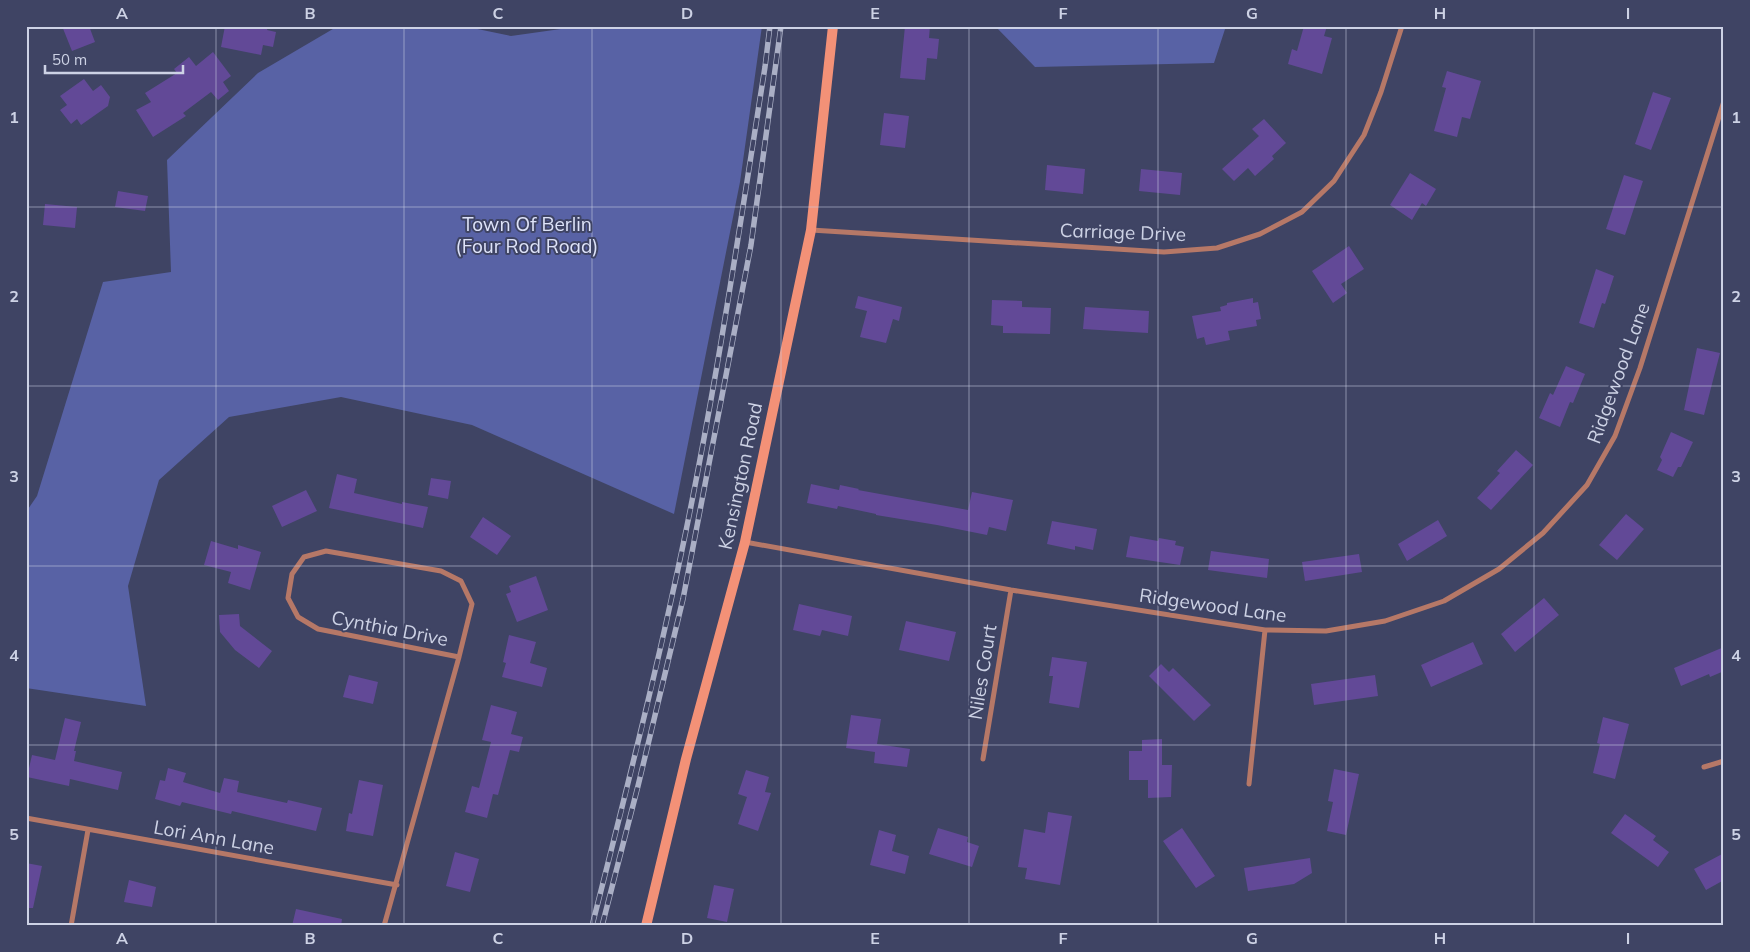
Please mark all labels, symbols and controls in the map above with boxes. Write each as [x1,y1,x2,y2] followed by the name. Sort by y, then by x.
[116,3,128,23] text: A
[304,3,316,23] text: B
[493,3,504,23] text: C
[681,3,693,23] text: D
[870,3,880,23] text: E
[1058,3,1068,23] text: F
[1246,3,1258,23] text: G
[1434,3,1446,23] text: H
[1626,3,1630,23] text: I
[45,42,182,74] scale bar
[52,50,87,69] text: 50 m
[9,107,19,127] text: 1
[1731,107,1741,127] text: 1
[456,212,598,258] park label: Town Of Berlin (Four Rod Road)
[1059,218,1187,246] street label: Carriage Drive
[9,286,19,306] text: 2
[1731,286,1741,306] text: 2
[1581,299,1655,447] street label: Ridgewood Lane
[713,400,767,552] street label: Kensington Road
[9,466,19,486] text: 3
[1731,466,1741,486] text: 3
[1138,583,1288,627] street label: Ridgewood Lane
[330,605,450,651] street label: Cynthia Drive
[963,622,1001,721] street label: Niles Court
[9,645,19,665] text: 4
[1731,645,1741,665] text: 4
[152,815,276,859] street label: Lori Ann Lane
[9,824,19,844] text: 5
[1731,824,1741,844] text: 5
[116,928,128,948] text: A
[304,928,316,948] text: B
[493,928,504,948] text: C
[681,928,693,948] text: D
[870,928,880,948] text: E
[1058,928,1068,948] text: F
[1246,928,1258,948] text: G
[1434,928,1446,948] text: H
[1626,928,1630,948] text: I

